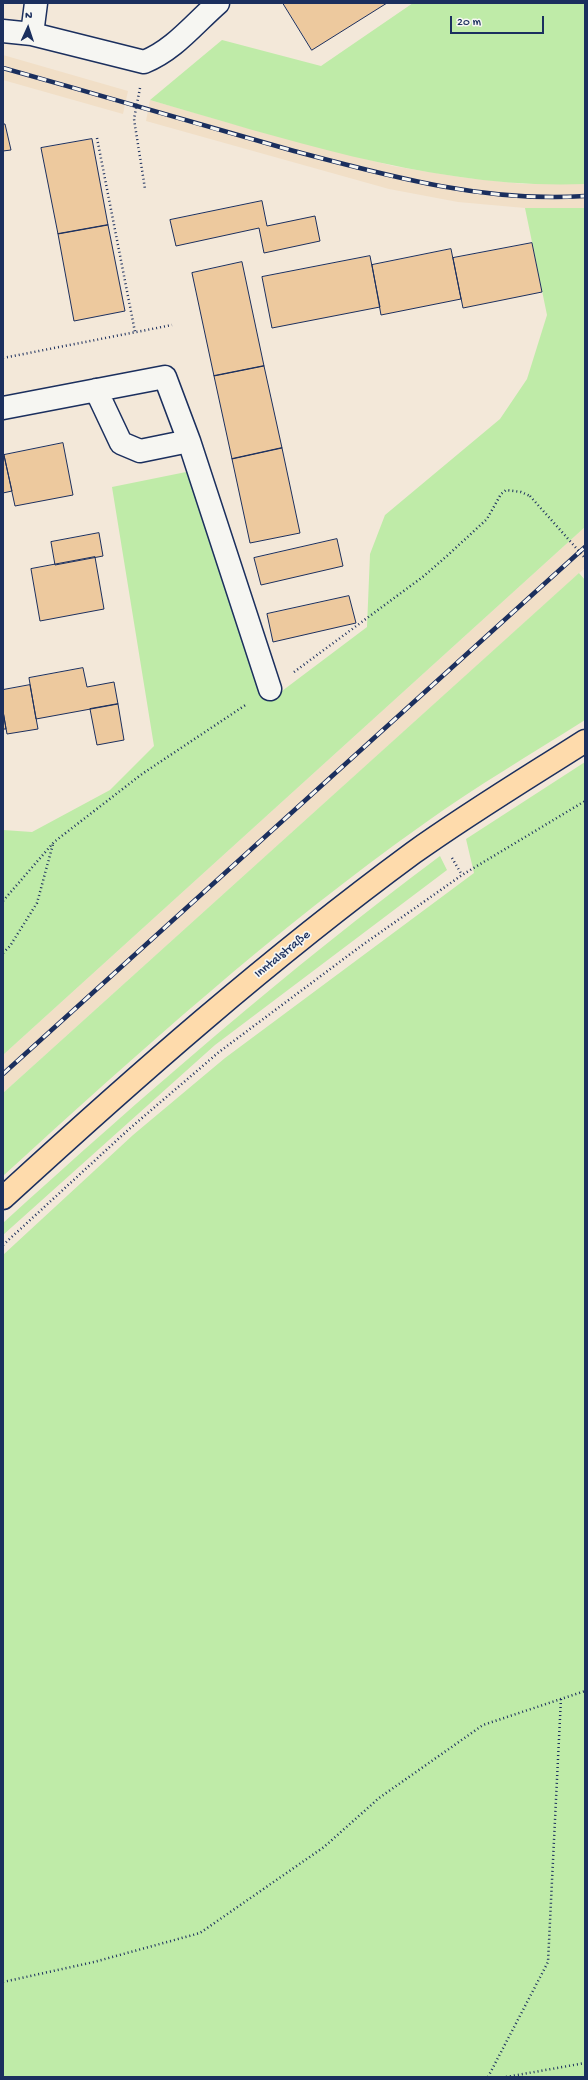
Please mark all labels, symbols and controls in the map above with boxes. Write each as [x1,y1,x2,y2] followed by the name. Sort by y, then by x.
[8,8,48,48] north arrow
[452,8,546,34] scale bar
[25,10,33,22] text: N
[457,16,481,30] text: 20 m
[252,928,314,982] street label: Inntalstraße

